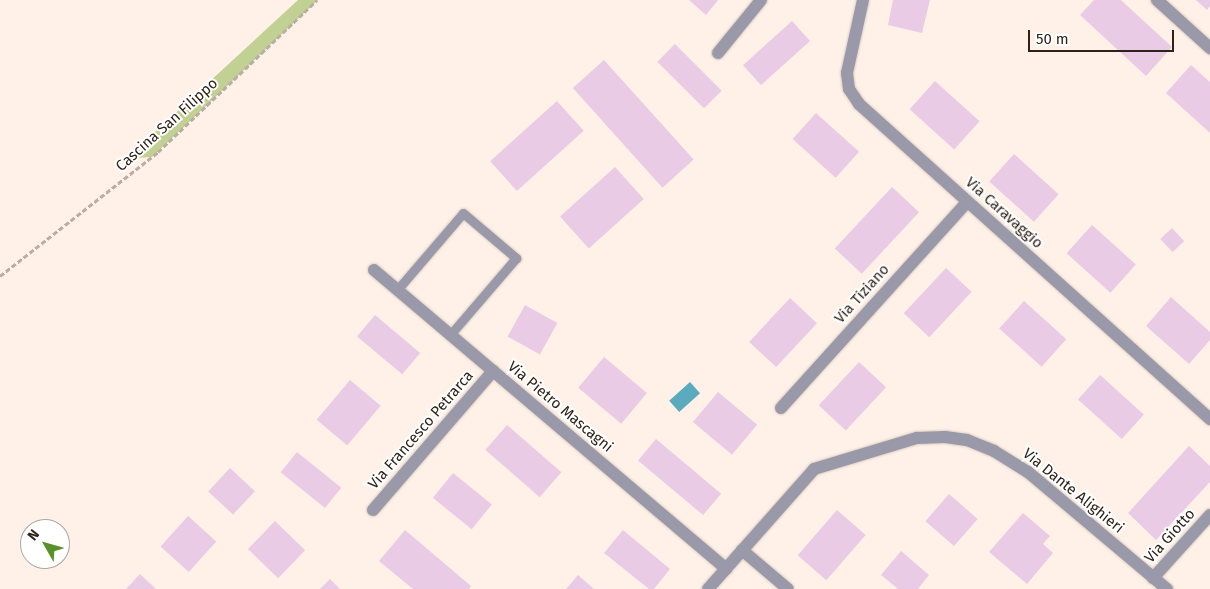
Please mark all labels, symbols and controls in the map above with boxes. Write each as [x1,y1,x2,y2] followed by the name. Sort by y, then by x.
[1030,20,1176,52] scale bar
[1036,30,1069,48] text: 50 m
[112,74,222,176] street label: Cascina San Filippo
[962,174,1046,252] street label: Via Caravaggio
[831,261,893,327] street label: Via Tiziano
[504,358,616,456] street label: Via Pietro Mascagni
[365,367,477,493] street label: Via Francesco Petrarca
[1019,445,1127,537] street label: Via Dante Alighieri
[1141,505,1199,567] street label: Via Giotto
[20,519,70,569] north arrow
[24,526,43,544] text: N

